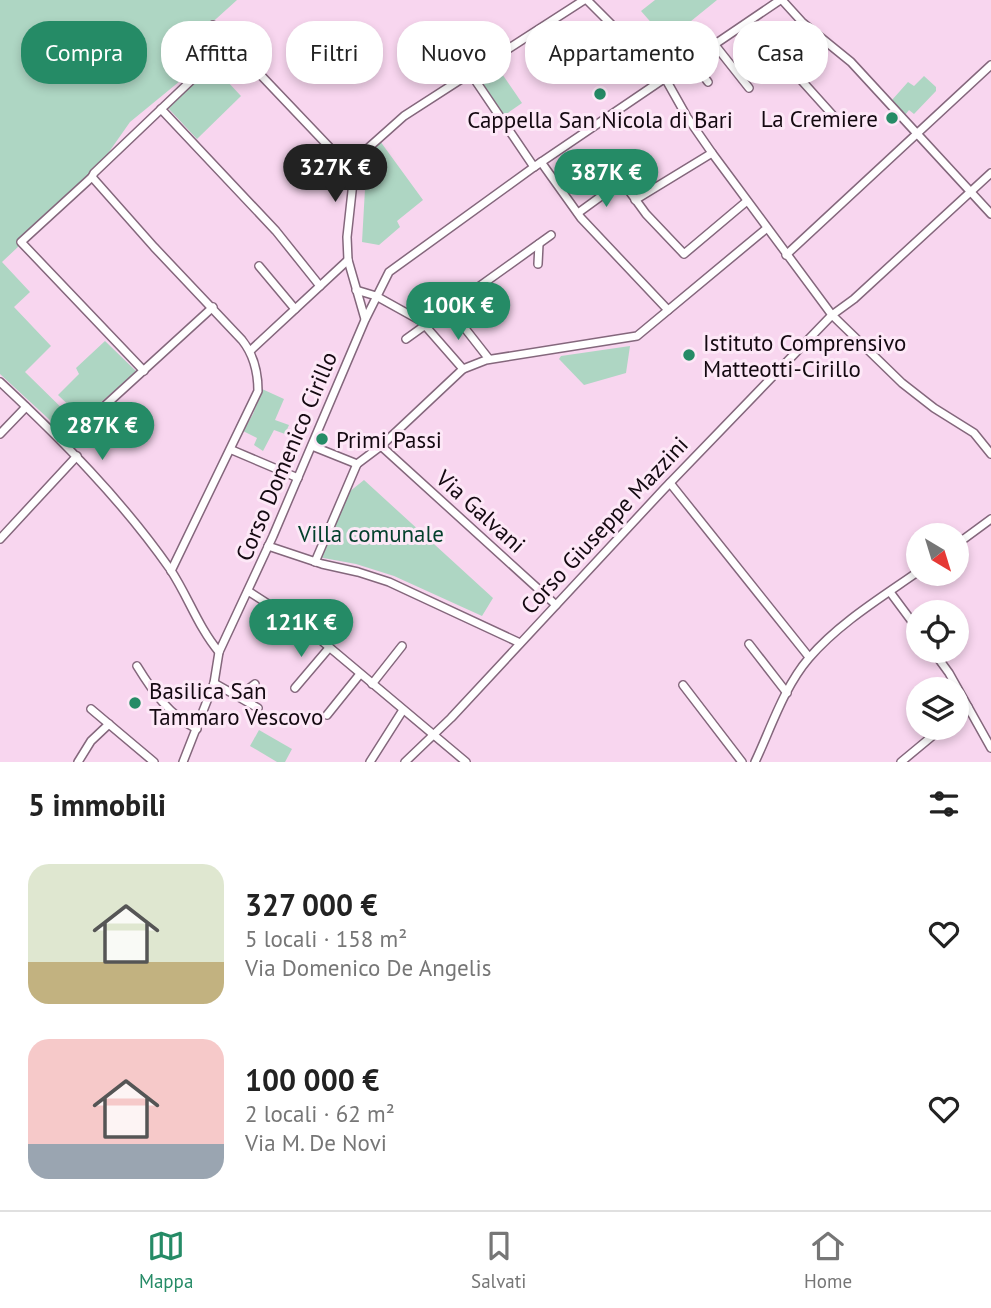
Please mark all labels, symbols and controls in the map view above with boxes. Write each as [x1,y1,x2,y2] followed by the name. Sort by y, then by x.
[21,21,147,84] chip: Compra
[161,21,272,84] chip: Affitta
[286,21,383,84] chip: Filtri
[397,21,511,84] chip: Nuovo
[525,21,719,84] chip: Appartamento
[733,21,828,84] chip: Casa
[592,86,608,102] marker: Cappella San Nicola di Bari
[761,104,878,133] place label: La Cremiere
[467,105,733,134] place label: Cappella San Nicola di Bari
[884,110,900,126] marker: La Cremiere
[278,144,392,204] pin: 327K €
[549,150,663,209] pin: 387K €
[299,152,371,181] text: 327K €
[570,157,642,186] text: 387K €
[401,282,515,342] pin: 100K €
[422,290,494,319] text: 100K €
[703,328,906,383] place label: Istituto Comprensivo Matteotti-Cirillo
[229,347,343,565] street label: Corso Domenico Cirillo
[681,347,697,363] marker: Istituto Comprensivo Matteotti-Cirillo
[45,402,159,462] pin: 287K €
[66,410,138,439] text: 287K €
[336,425,442,454] place label: Primi Passi
[514,430,694,620] street label: Corso Giuseppe Mazzini
[314,431,330,447] marker: Primi Passi
[430,463,532,559] street label: Via Galvani
[297,519,444,548] park label: Villa comunale
[906,523,970,586] north arrow
[906,523,969,740] map controls
[244,600,358,659] pin: 121K €
[906,600,969,663] button: locate
[265,607,337,636] text: 121K €
[149,676,323,731] place label: Basilica San Tammaro Vescovo
[906,677,969,740] button: layers
[127,695,143,711] marker: Basilica San Tammaro Vescovo
[28,785,166,824] text: 5 immobili
[925,785,963,823] icon: filters
[245,885,378,924] text: 327 000 €
[84,892,168,976] icon: home
[925,915,963,953] icon: heart
[245,924,407,953] text: 5 locali · 158 m²
[245,953,491,982] text: Via Domenico De Angelis
[245,1060,379,1099] text: 100 000 €
[84,1067,168,1151] icon: home
[925,1090,963,1128] icon: heart
[245,1099,395,1128] text: 2 locali · 62 m²
[245,1128,387,1157] text: Via M. De Novi
[139,1227,193,1293] tab: Mappa
[471,1227,526,1293] tab: Salvati
[804,1227,852,1293] tab: Home

